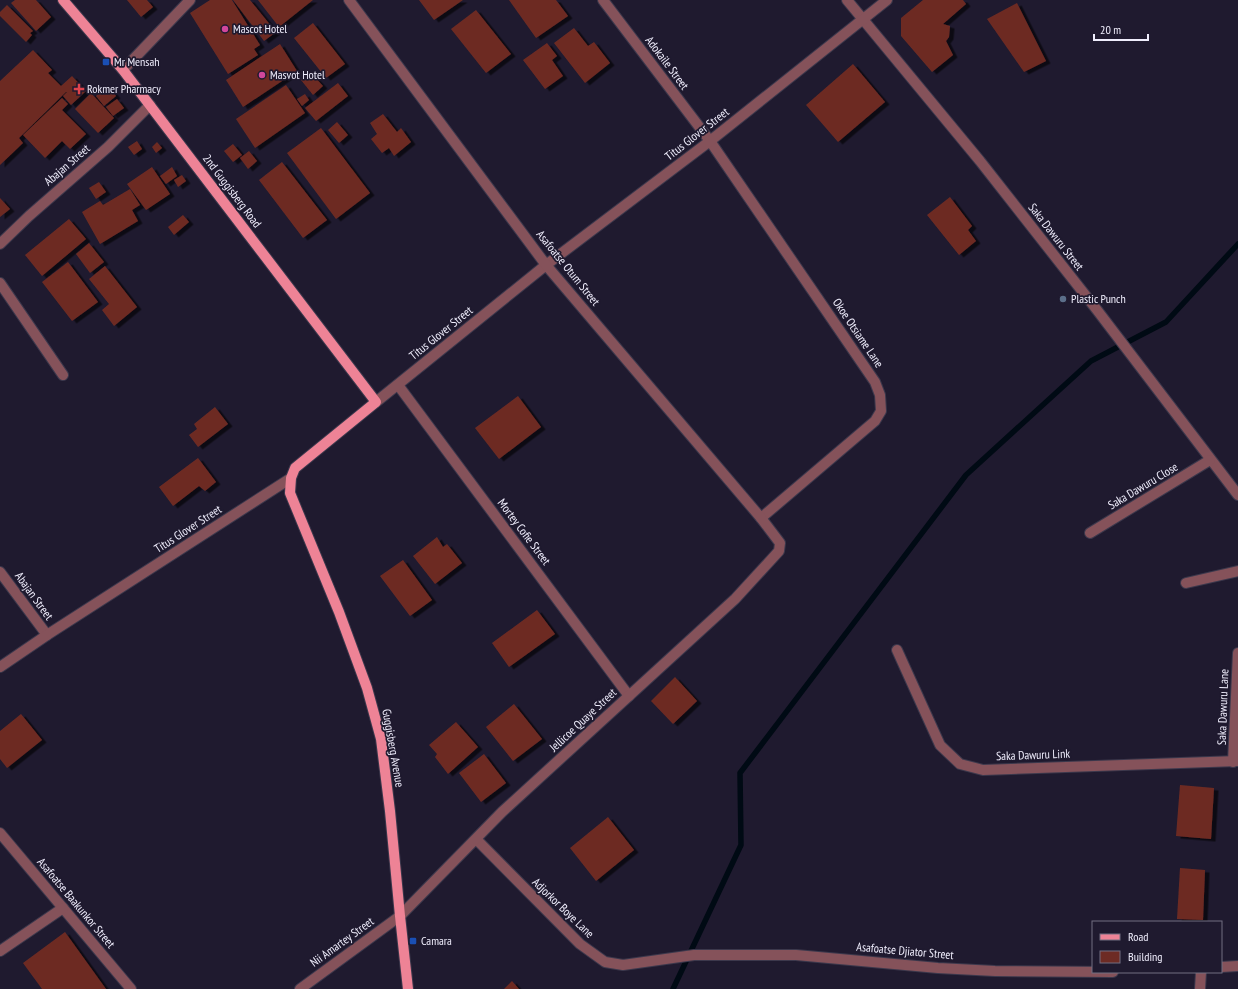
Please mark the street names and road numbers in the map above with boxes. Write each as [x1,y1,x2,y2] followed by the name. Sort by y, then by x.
[642,33,693,93] street label: Adokaile Street
[662,104,732,163] street label: Titus Glover Street
[41,140,93,189] street label: Abajan Street
[200,151,265,230] street label: 2nd Guggisberg Road
[1025,200,1088,274] street label: Saka Dawuru Street
[533,227,604,309] street label: Asafoatse Otum Street
[830,295,887,370] street label: Okoe Otsiame Lane
[406,302,476,363] street label: Titus Glover Street
[1105,459,1180,512] street label: Saka Dawuru Close
[495,496,555,568] street label: Mortey Cofie Street
[151,501,225,556] street label: Titus Glover Street
[12,569,57,623] street label: Abajan Street
[1214,669,1231,745] street label: Saka Dawuru Lane
[545,684,620,755] street label: Jellicoe Quaye Street
[379,708,408,788] street label: Guggisberg Avenue
[996,746,1071,763] street label: Saka Dawuru Link
[34,855,119,951] street label: Asafoatse Baakunkor Street
[529,874,597,941] street label: Adjorkor Boye Lane
[307,913,377,970] street label: Nii Amartey Street
[856,939,955,962] street label: Asafoatse Djiator Street

